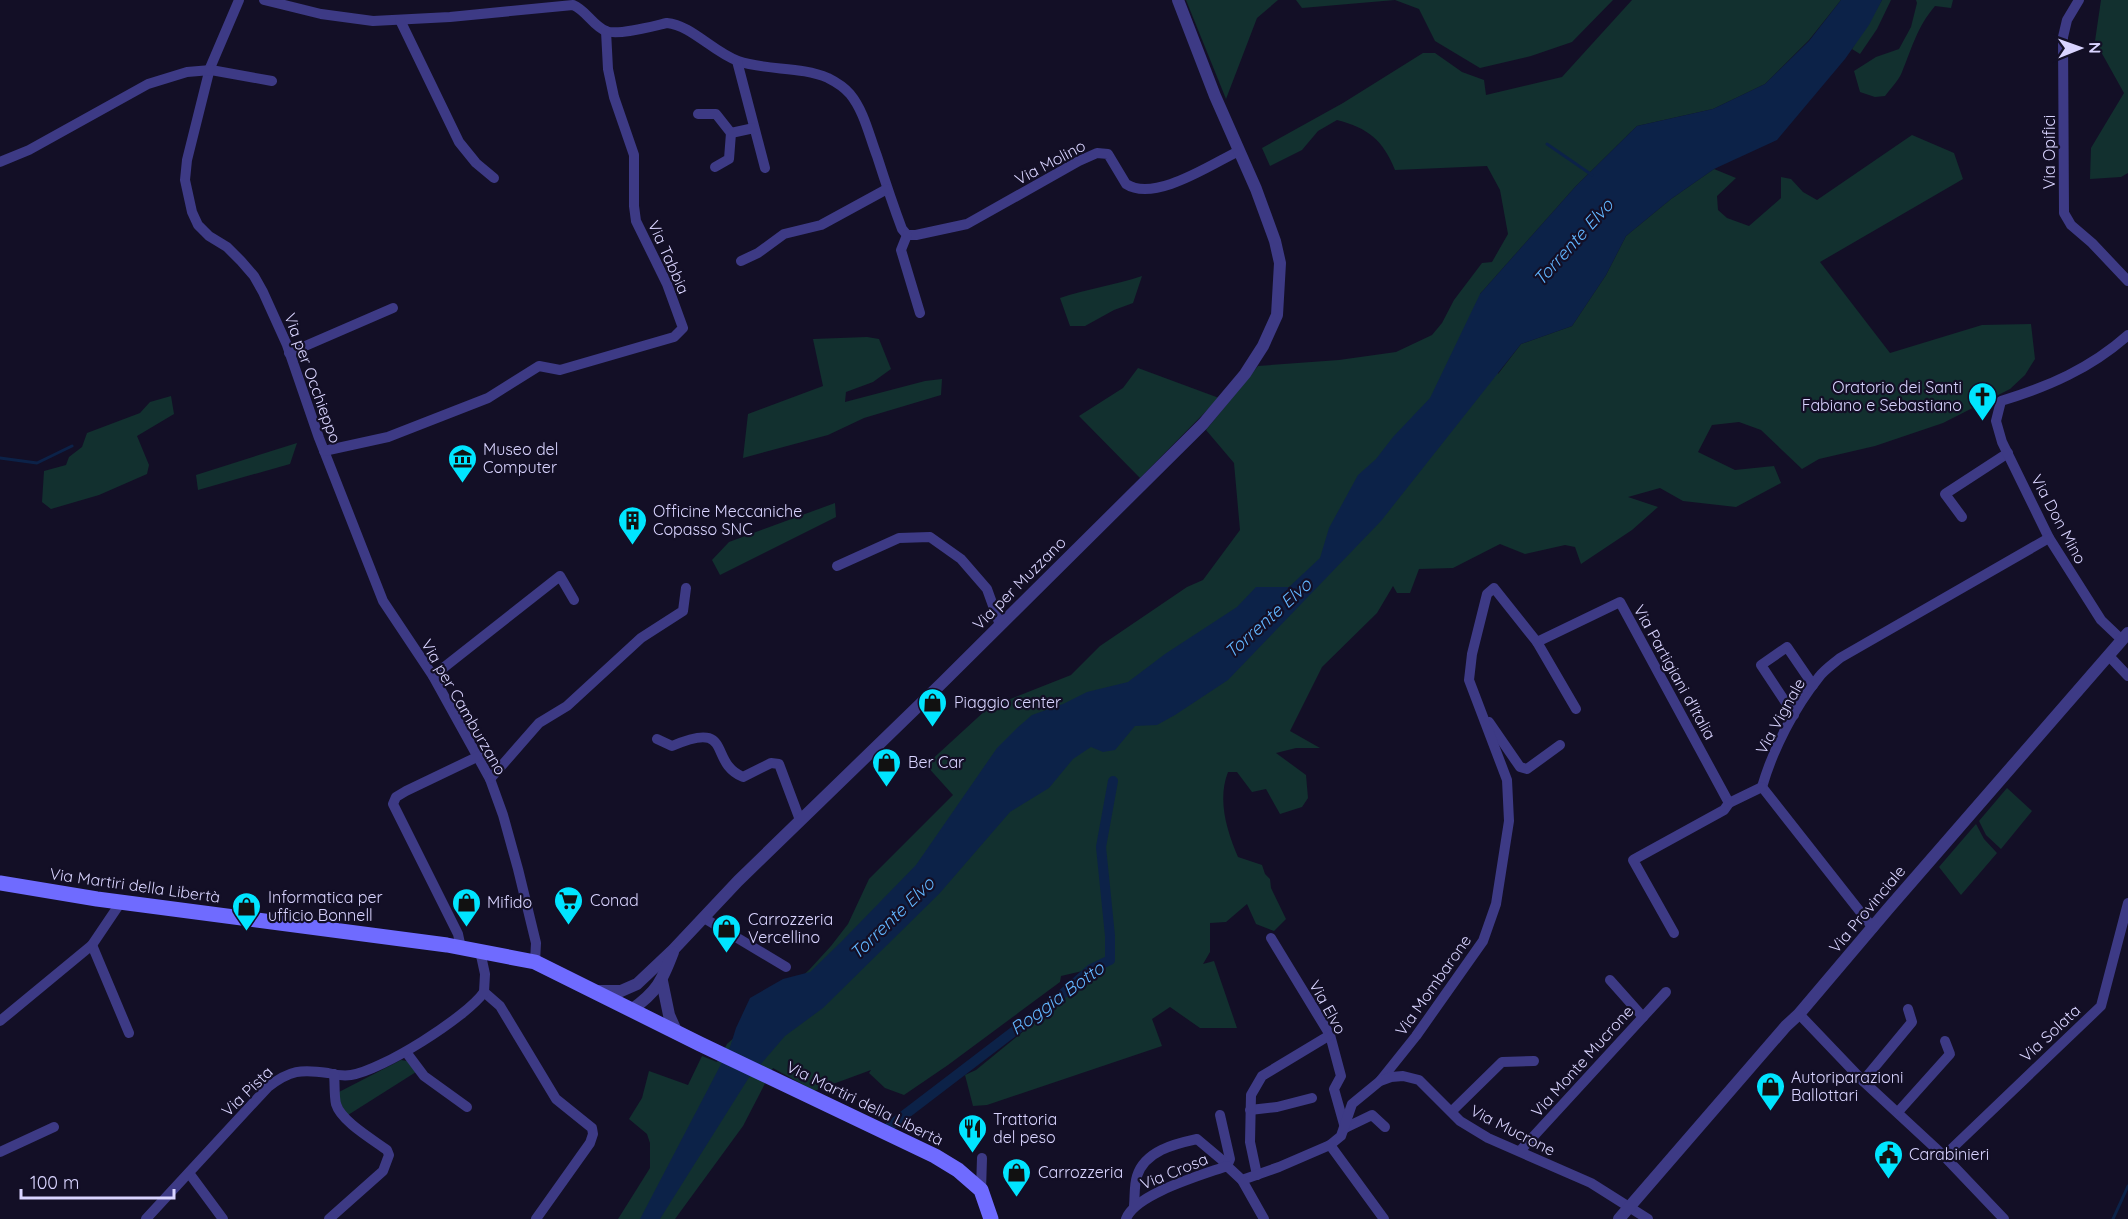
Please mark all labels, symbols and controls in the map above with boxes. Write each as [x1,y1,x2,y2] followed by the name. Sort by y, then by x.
[2050,18,2110,78] north arrow
[2085,42,2105,54] text: N
[2039,115,2059,189] street label: Via Opifici
[1011,135,1089,189] street label: Via Molino
[1528,193,1619,290] water label: Torrente Elvo
[644,217,694,297] street label: Via Tabbia
[280,310,346,446] street label: Via per Occhieppo
[1802,377,1962,415] place label: Oratorio dei Santi Fabiano e Sebastiano
[1967,380,1999,422] church icon: Oratorio dei Santi Fabiano e Sebastiano
[483,439,558,477] place label: Museo del Computer
[446,442,478,484] museum icon: Museo del Computer
[2027,471,2091,567] street label: Via Don Mino
[653,501,802,539] place label: Officine Meccaniche Copasso SNC
[616,504,648,546] building icon: Officine Meccaniche Copasso SNC
[968,532,1070,634] street label: Via per Muzzano
[1220,572,1317,663] water label: Torrente Elvo
[1630,601,1720,743] street label: Via Partigiani d'Italia
[417,636,511,778] street label: Via per Camburzano
[1751,675,1809,757] street label: Via Vignale
[917,686,949,728] shop icon: Piaggio center
[954,692,1061,712] place label: Piaggio center
[871,746,903,788] shop icon: Ber Car
[908,752,964,772] place label: Ber Car
[1825,861,1909,957] street label: Via Provinciale
[48,863,222,907] street label: Via Martiri della Libertà
[845,871,940,964] water label: Torrente Elvo
[553,884,585,926] supermarket icon: Conad
[450,886,482,928] shop icon: Mifido
[268,887,383,925] place label: Informatica per ufficio Bonnell
[231,890,263,932] shop icon: Informatica per ufficio Bonnell
[590,890,639,910] place label: Conad
[487,892,532,912] place label: Mifido
[748,909,833,947] place label: Carrozzeria Vercellino
[711,912,743,954] shop icon: Carrozzeria Vercellino
[1391,931,1475,1039] street label: Via Mombarone
[1006,956,1109,1040] water label: Roggia Botto
[1305,977,1351,1037] street label: Via Elvo
[2016,1000,2084,1066] street label: Via Solata
[1527,1001,1637,1121] street label: Via Monte Mucrone
[783,1056,947,1150] street label: Via Martiri della Libertà
[217,1062,277,1120] street label: Via Pista
[1791,1067,1903,1105] place label: Autoriparazioni Ballottari
[1754,1070,1786,1112] shop icon: Autoriparazioni Ballottari
[1467,1100,1559,1160] street label: Via Mucrone
[993,1109,1057,1147] place label: Trattoria del peso
[956,1112,988,1154] restaurant icon: Trattoria del peso
[1872,1138,1904,1180] public building icon: Carabinieri
[1909,1144,1989,1164] place label: Carabinieri
[1137,1148,1211,1194] street label: Via Crosa
[1001,1156,1033,1198] shop icon: Carrozzeria
[21,1162,174,1200] scale bar
[1038,1162,1123,1182] place label: Carrozzeria
[30,1171,79,1194] text: 100 m

